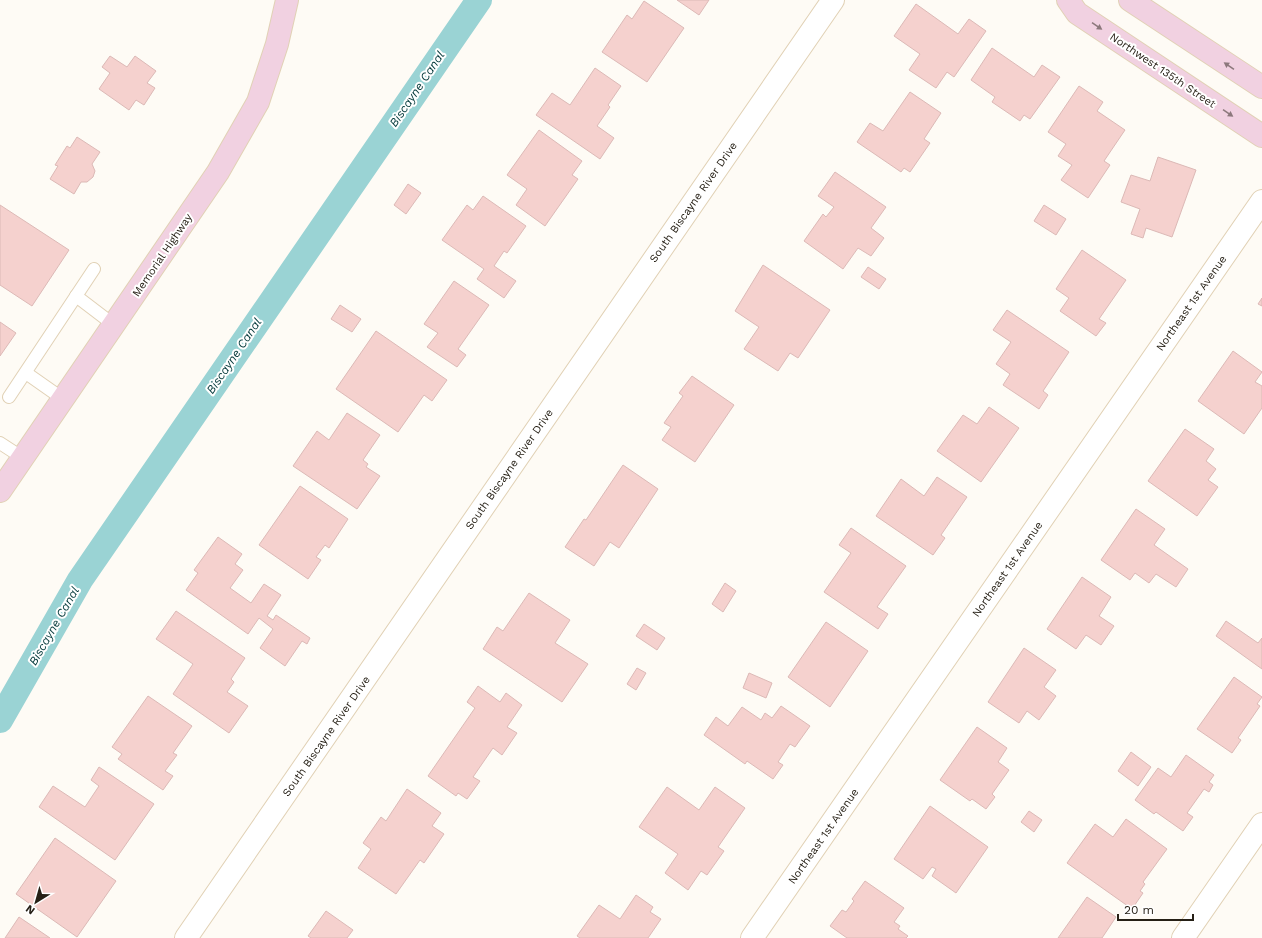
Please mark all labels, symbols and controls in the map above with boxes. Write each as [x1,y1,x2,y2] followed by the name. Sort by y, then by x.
[1092,22,1102,30] one-way arrow
[1107,30,1218,111] street label: Northwest 135th Street
[387,48,448,130] water label: Biscayne Canal
[1224,62,1235,70] one-way arrow
[1222,110,1234,117] one-way arrow
[647,140,740,265] street label: South Biscayne River Drive
[130,211,195,299] street label: Memorial Highway
[1154,253,1229,354] street label: Northeast 1st Avenue
[204,315,265,397] water label: Biscayne Canal
[463,407,556,532] street label: South Biscayne River Drive
[970,519,1045,620] street label: Northeast 1st Avenue
[26,584,82,668] water label: Biscayne Canal
[280,674,373,799] street label: South Biscayne River Drive
[786,786,861,887] street label: Northeast 1st Avenue
[16,882,56,922] north arrow
[1118,896,1193,922] scale bar
[23,902,37,917] text: N
[1124,903,1154,917] text: 20 m

